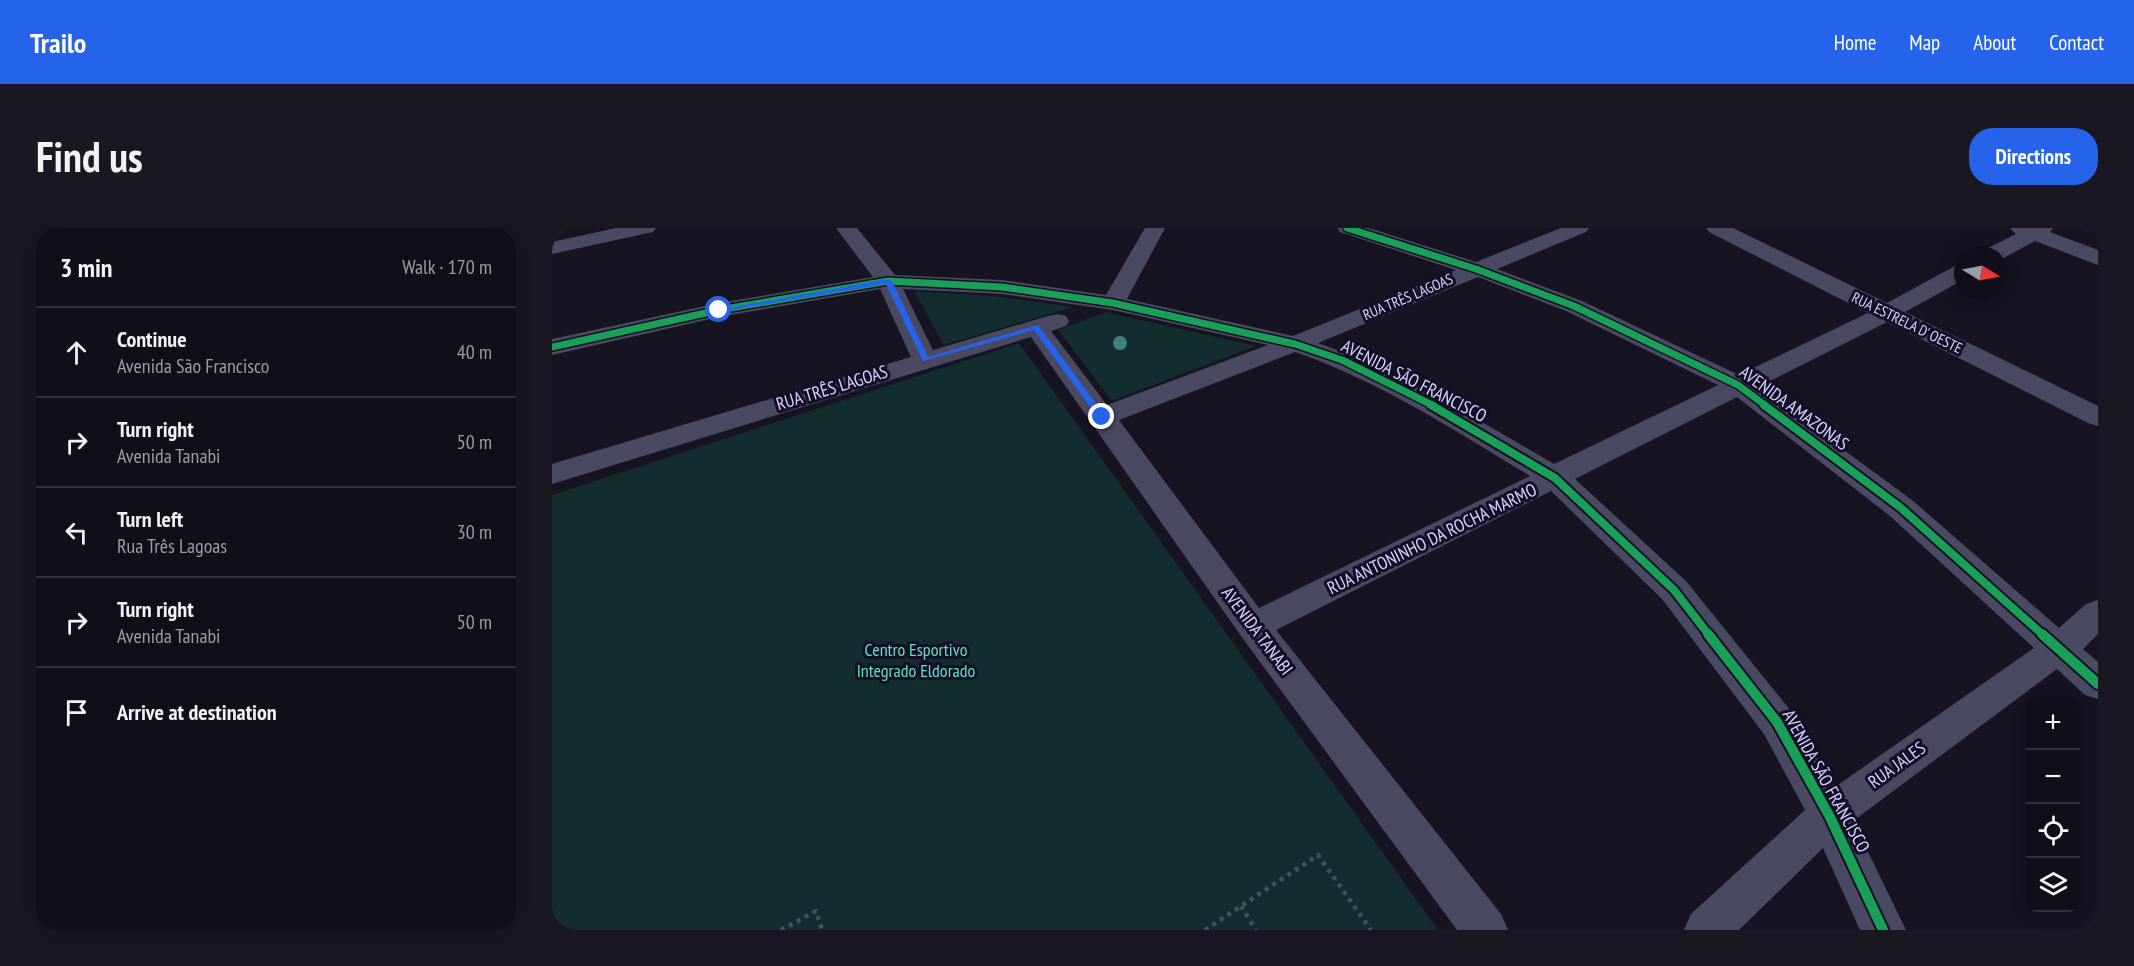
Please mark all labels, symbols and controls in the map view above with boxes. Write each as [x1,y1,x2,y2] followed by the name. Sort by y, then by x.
[30,24,86,61] text: Trailo
[1834,29,1876,56] text: Home
[1909,29,1940,56] text: Map
[1973,29,2016,56] text: About
[2049,29,2104,56] text: Contact
[1969,128,2098,185] button: Directions
[36,129,143,184] text: Find us
[1954,246,2008,300] north arrow
[60,251,113,284] text: 3 min
[402,254,492,280] text: Walk · 170 m
[1360,269,1456,324] street label: RUA TRÊS LAGOAS
[1849,288,1966,358] street label: RUA ESTRELA D' OESTE
[705,296,731,322] route start
[117,325,187,353] text: Continue
[1338,334,1491,427] street label: AVENIDA SÃO FRANCISCO
[60,336,93,369] icon: ahead
[457,339,492,365] text: 40 m
[117,353,269,379] text: Avenida São Francisco
[773,360,891,415] street label: RUA TRÊS LAGOAS
[1735,360,1854,455] street label: AVENIDA AMAZONAS
[1088,403,1114,429] route end
[117,415,194,443] text: Turn right
[60,426,93,459] icon: right
[457,429,492,455] text: 50 m
[117,443,220,469] text: Avenida Tanabi
[1323,478,1540,599] street label: RUA ANTONINHO DA ROCHA MARMO
[117,505,183,533] text: Turn left
[60,516,93,549] icon: left
[457,519,492,545] text: 30 m
[117,533,227,559] text: Rua Três Lagoas
[1217,582,1298,679] street label: AVENIDA TANABI
[117,595,194,623] text: Turn right
[60,606,93,639] icon: right
[457,609,492,635] text: 50 m
[117,623,220,649] text: Avenida Tanabi
[857,638,976,682] park label: Centro Esportivo Integrado Eldorado
[60,696,93,729] icon: arrive
[2026,696,2080,912] map controls
[2026,696,2080,750] button: +
[117,698,277,726] text: Arrive at destination
[1778,705,1875,856] street label: AVENIDA SÃO FRANCISCO
[1863,736,1930,793] street label: RUA JALES
[2026,750,2080,804] button: −
[2026,804,2080,858] button: locate
[2026,858,2080,912] button: layers

